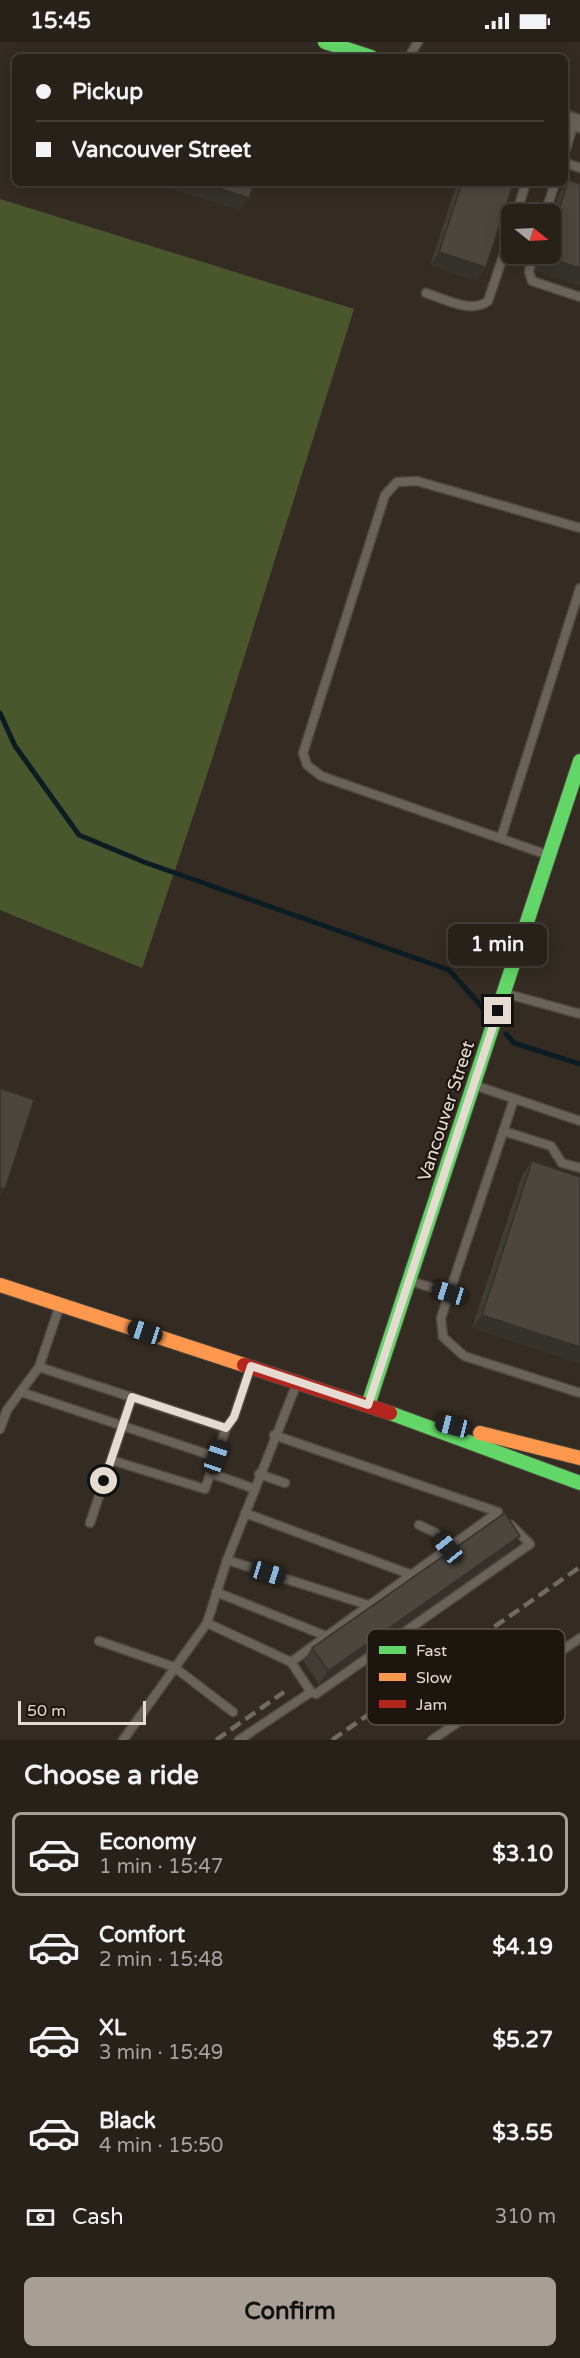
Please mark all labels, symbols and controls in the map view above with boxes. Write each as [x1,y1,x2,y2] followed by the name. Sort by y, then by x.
[30,8,91,34] text: 15:45
[72,79,143,105] text: Pickup
[72,137,251,163] text: Vancouver Street
[501,204,561,264] north arrow
[501,204,561,264] map controls
[448,924,548,966] callout: 1 min
[471,933,524,957] text: 1 min
[484,997,511,1024] route end
[413,1038,479,1184] street label: Vancouver Street
[429,1279,469,1307] car
[125,1318,165,1346] car
[433,1413,473,1439] car
[202,1437,230,1477] car
[90,1467,117,1494] route start
[430,1528,466,1568] car
[248,1559,288,1587] car
[367,1629,565,1725] legend
[416,1641,447,1661] text: Fast
[416,1668,452,1688] text: Slow
[416,1695,447,1715] text: Jam
[18,1698,146,1726] scale bar
[27,1701,66,1721] text: 50 m
[24,1759,199,1792] text: Choose a ride
[27,1827,81,1881] icon: car
[99,1829,196,1855] text: Economy
[492,1841,553,1867] text: $3.10
[99,1855,223,1879] text: 1 min · 15:47
[27,1920,81,1974] icon: car
[99,1922,185,1948] text: Comfort
[492,1934,553,1960] text: $4.19
[99,1948,223,1972] text: 2 min · 15:48
[27,2013,81,2067] icon: car
[99,2015,126,2041] text: XL
[492,2027,553,2053] text: $5.27
[99,2041,223,2065] text: 3 min · 15:49
[27,2106,81,2160] icon: car
[99,2108,156,2134] text: Black
[492,2120,553,2146] text: $3.55
[99,2134,223,2158] text: 4 min · 15:50
[24,2201,57,2234] icon: cash
[72,2204,124,2230] text: Cash
[495,2205,556,2229] text: 310 m
[24,2277,556,2346] button: Confirm

